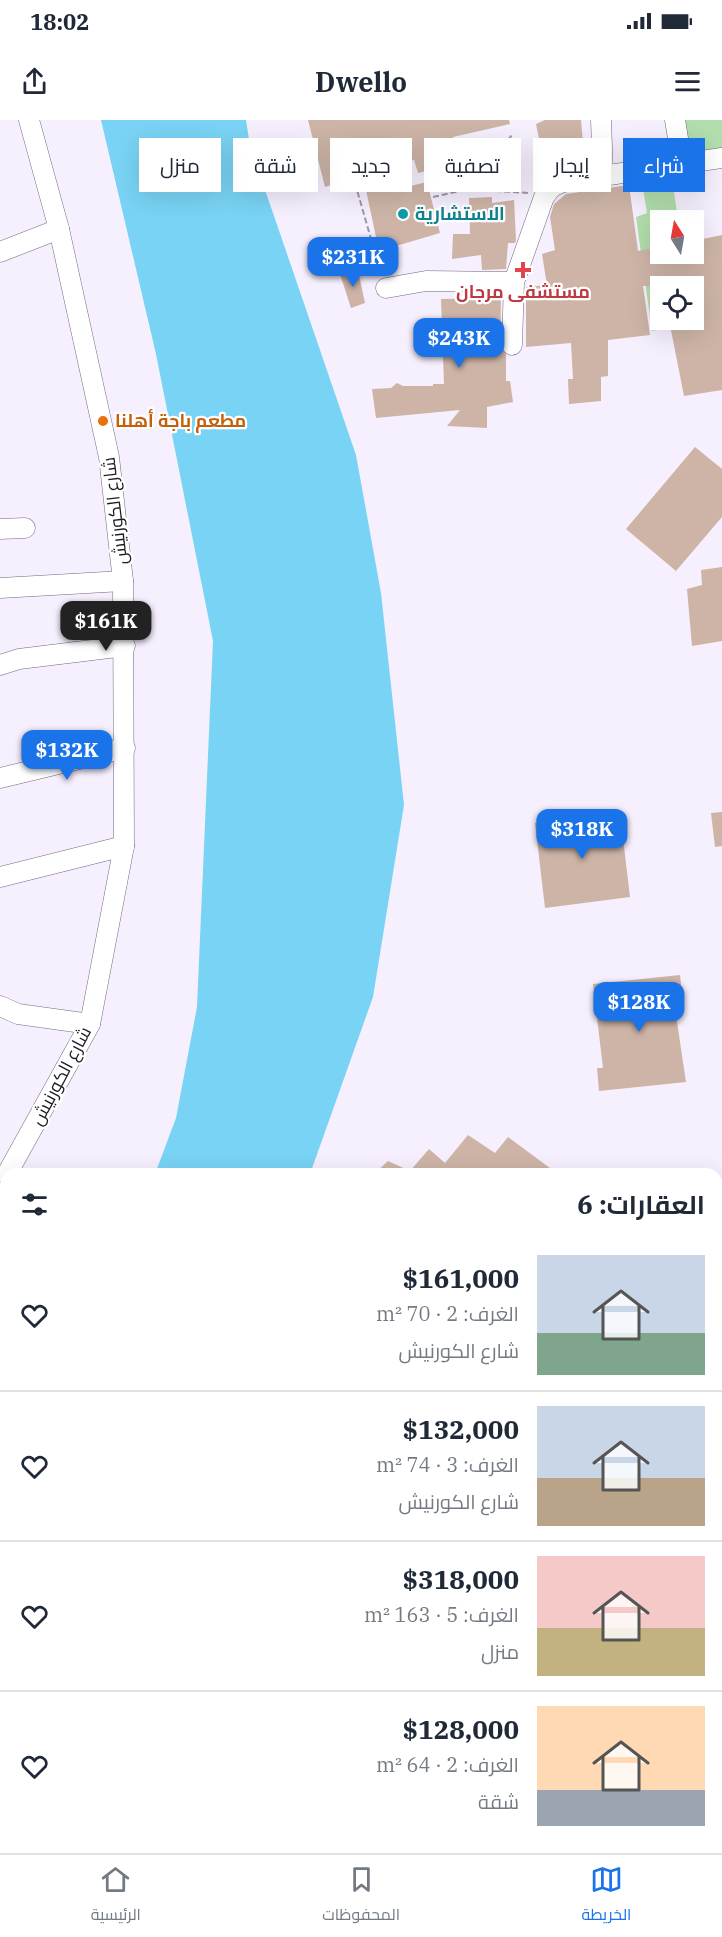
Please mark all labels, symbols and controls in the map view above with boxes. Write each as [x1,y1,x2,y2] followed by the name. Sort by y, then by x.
[30,7,89,36] text: 18:02
[315,64,407,99] text: Dwello
[18,65,51,98] icon: share
[671,65,704,98] icon: menu
[139,138,221,192] chip: منزل
[233,138,318,192] chip: شقة
[330,138,412,192] chip: جديد
[424,138,521,192] chip: تصفية
[533,138,611,192] chip: إيجار
[623,138,705,192] chip: شراء
[415,202,505,225] place label: الاستشارية
[396,207,410,221] marker: الاستشارية
[650,210,704,264] north arrow
[650,210,704,330] map controls
[311,237,395,288] pin: $231K
[321,243,385,270] text: $231K
[514,261,532,279] marker: مستشفى مرجان
[650,276,704,330] button: locate
[456,280,590,303] place label: مستشفى مرجان
[417,318,501,369] pin: $243K
[427,324,491,351] text: $243K
[115,408,246,433] place label: مطعم باجة أهلنا
[96,414,110,428] marker: مطعم باجة أهلنا
[96,456,134,566] street label: شارع الكورنيش
[64,601,148,652] pin: $161K
[74,607,138,634] text: $161K
[25,730,109,781] pin: $132K
[35,736,99,763] text: $132K
[540,809,624,860] pin: $318K
[550,815,614,842] text: $318K
[597,982,681,1033] pin: $128K
[607,988,671,1015] text: $128K
[25,1023,97,1129] street label: شارع الكورنيش
[577,1187,705,1221] text: العقارات: 6
[18,1188,51,1221] icon: filters
[403,1261,519,1295] text: $161,000
[585,1279,657,1351] icon: home
[18,1299,51,1332] icon: heart
[376,1300,519,1327] text: الغرف: 2 · 70 m²
[399,1337,519,1364] text: شارع الكورنيش
[403,1412,519,1446] text: $132,000
[585,1430,657,1502] icon: home
[18,1450,51,1483] icon: heart
[376,1451,519,1478] text: الغرف: 3 · 74 m²
[399,1488,519,1515] text: شارع الكورنيش
[403,1562,519,1596] text: $318,000
[585,1580,657,1652] icon: home
[18,1600,51,1633] icon: heart
[364,1601,519,1628] text: الغرف: 5 · 163 m²
[481,1638,519,1665] text: منزل
[403,1712,519,1746] text: $128,000
[585,1730,657,1802] icon: home
[18,1750,51,1783] icon: heart
[376,1751,519,1778] text: الغرف: 2 · 64 m²
[478,1788,519,1815] text: شقة
[91,1863,141,1929] tab: الرئيسية
[322,1863,400,1929] tab: المحفوظات
[581,1863,631,1929] tab: الخريطة

